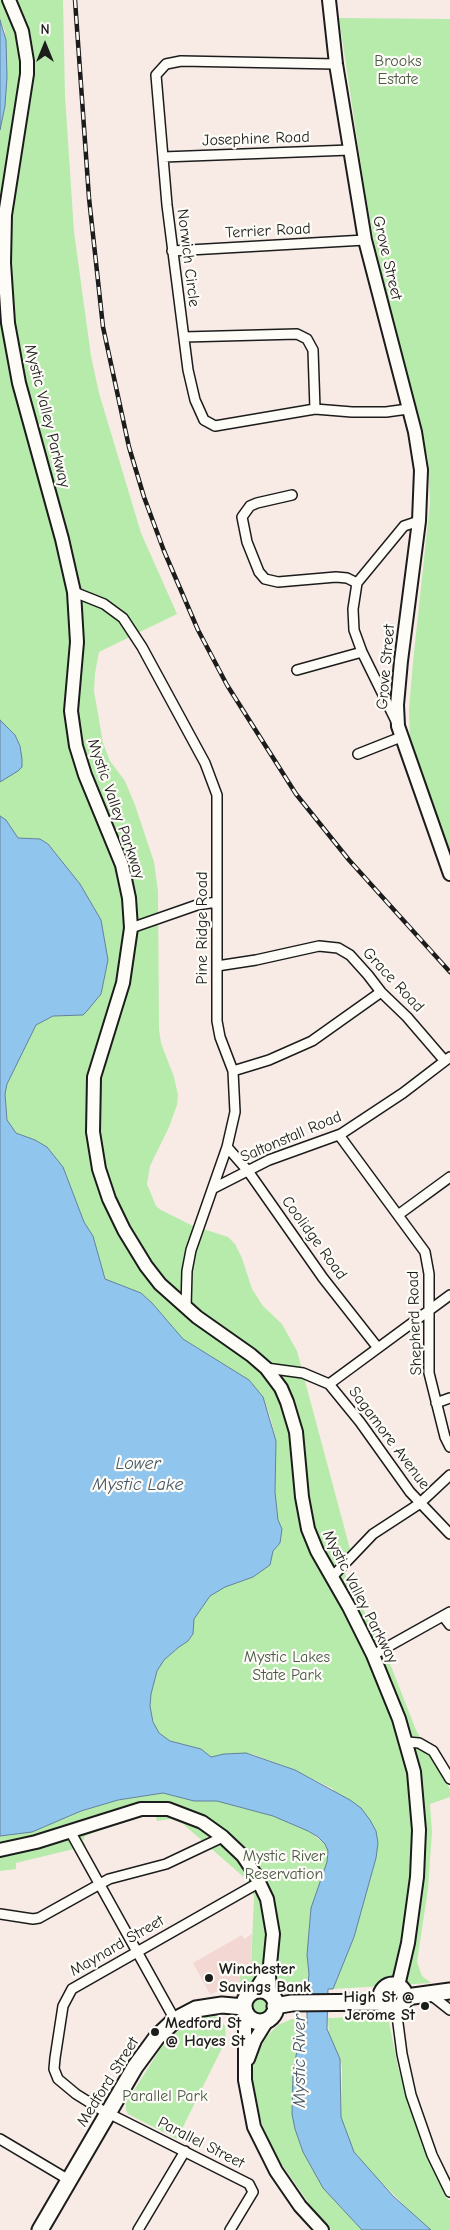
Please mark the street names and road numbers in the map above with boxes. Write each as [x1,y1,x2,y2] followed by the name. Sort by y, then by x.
[202,128,310,150] street label: Josephine Road
[172,208,204,308] street label: Norwich Circle
[368,214,406,302] street label: Grove Street
[225,219,311,243] street label: Terrier Road
[20,342,74,490] street label: Mystic Valley Parkway
[373,624,399,710] street label: Grove Street
[83,736,149,882] street label: Mystic Valley Parkway
[192,872,212,984] street label: Pine Ridge Road
[358,944,428,1016] street label: Grace Road
[238,1107,344,1167] street label: Saltonstall Road
[277,1192,351,1284] street label: Coolidge Road
[404,1270,426,1376] street label: Shepherd Road
[344,1383,434,1493] street label: Sagamore Avenue
[318,1527,402,1667] street label: Mystic Valley Parkway
[66,1911,168,1981] street label: Maynard Street
[73,2034,143,2130] street label: Medford Street
[154,2113,248,2173] street label: Parallel Street

